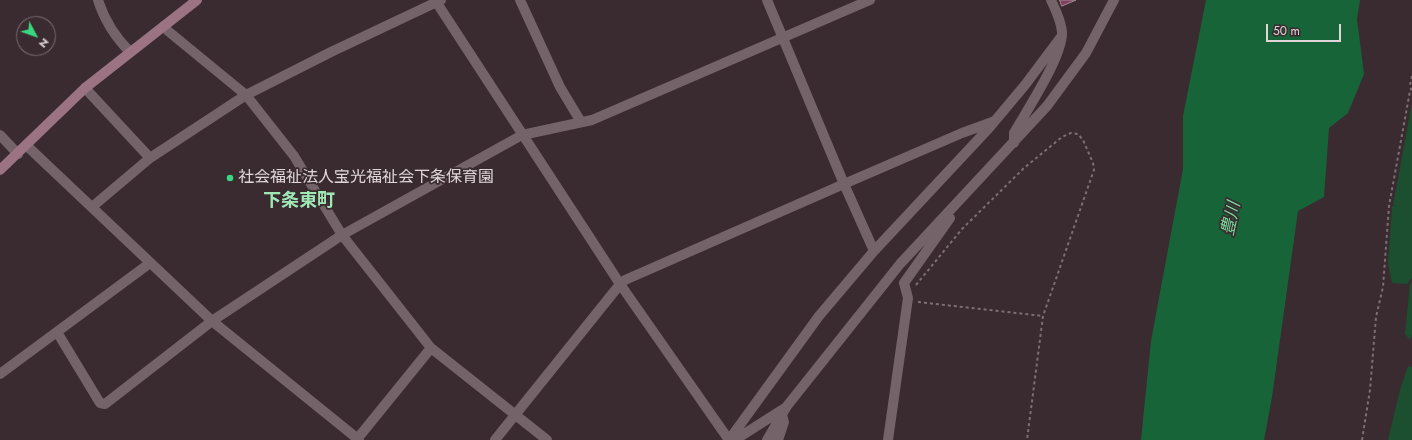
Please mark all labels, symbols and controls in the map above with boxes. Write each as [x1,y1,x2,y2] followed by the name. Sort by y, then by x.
[16,16,56,56] north arrow
[1268,16,1343,42] scale bar
[1273,22,1300,40] text: 50 m
[35,35,53,52] text: N
[238,168,494,188] place label: 社会福祉法人宝光福祉会下条保育園
[225,173,235,183] marker: 社会福祉法人宝光福祉会下条保育園
[263,191,335,213] district label: 下条東町
[1218,200,1246,238] water label: 豊川

